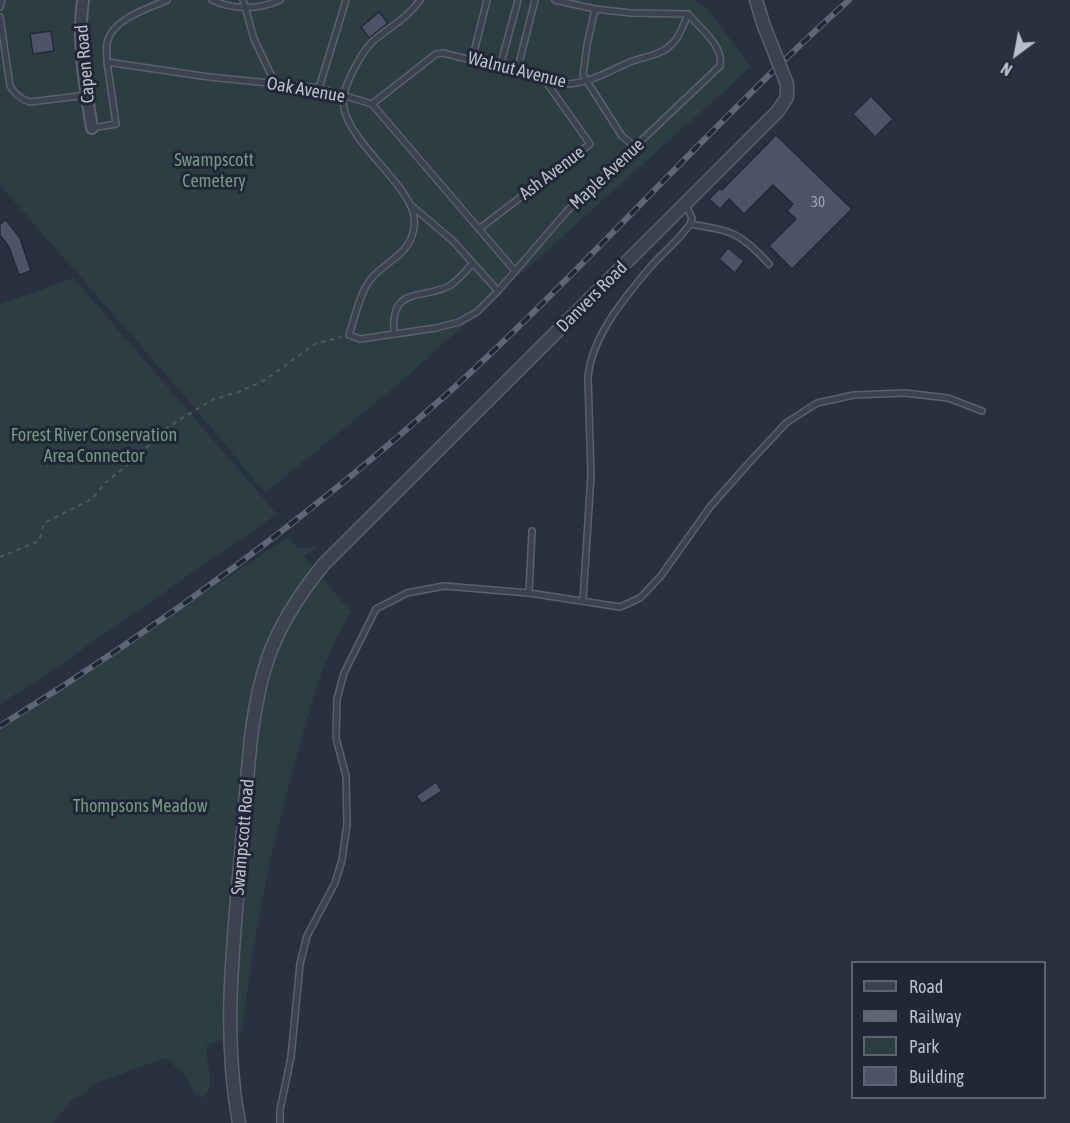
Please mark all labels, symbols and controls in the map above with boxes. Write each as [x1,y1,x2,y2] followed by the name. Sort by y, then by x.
[71,24,99,104] street label: Capen Road
[986,24,1046,84] north arrow
[466,47,568,93] street label: Walnut Avenue
[998,59,1015,79] text: N
[265,72,347,108] street label: Oak Avenue
[565,134,649,214] street label: Maple Avenue
[515,141,589,205] street label: Ash Avenue
[174,149,254,192] park label: Swampscott Cemetery
[811,193,825,211] house number: 30
[552,257,632,337] street label: Danvers Road
[11,424,177,466] park label: Forest River Conservation Area Connector
[227,778,259,896] street label: Swampscott Road
[73,795,207,817] park label: Thompsons Meadow
[851,961,1046,1099] legend
[909,976,943,997] text: Road
[909,1006,961,1027] text: Railway
[909,1036,939,1057] text: Park
[909,1066,964,1087] text: Building

